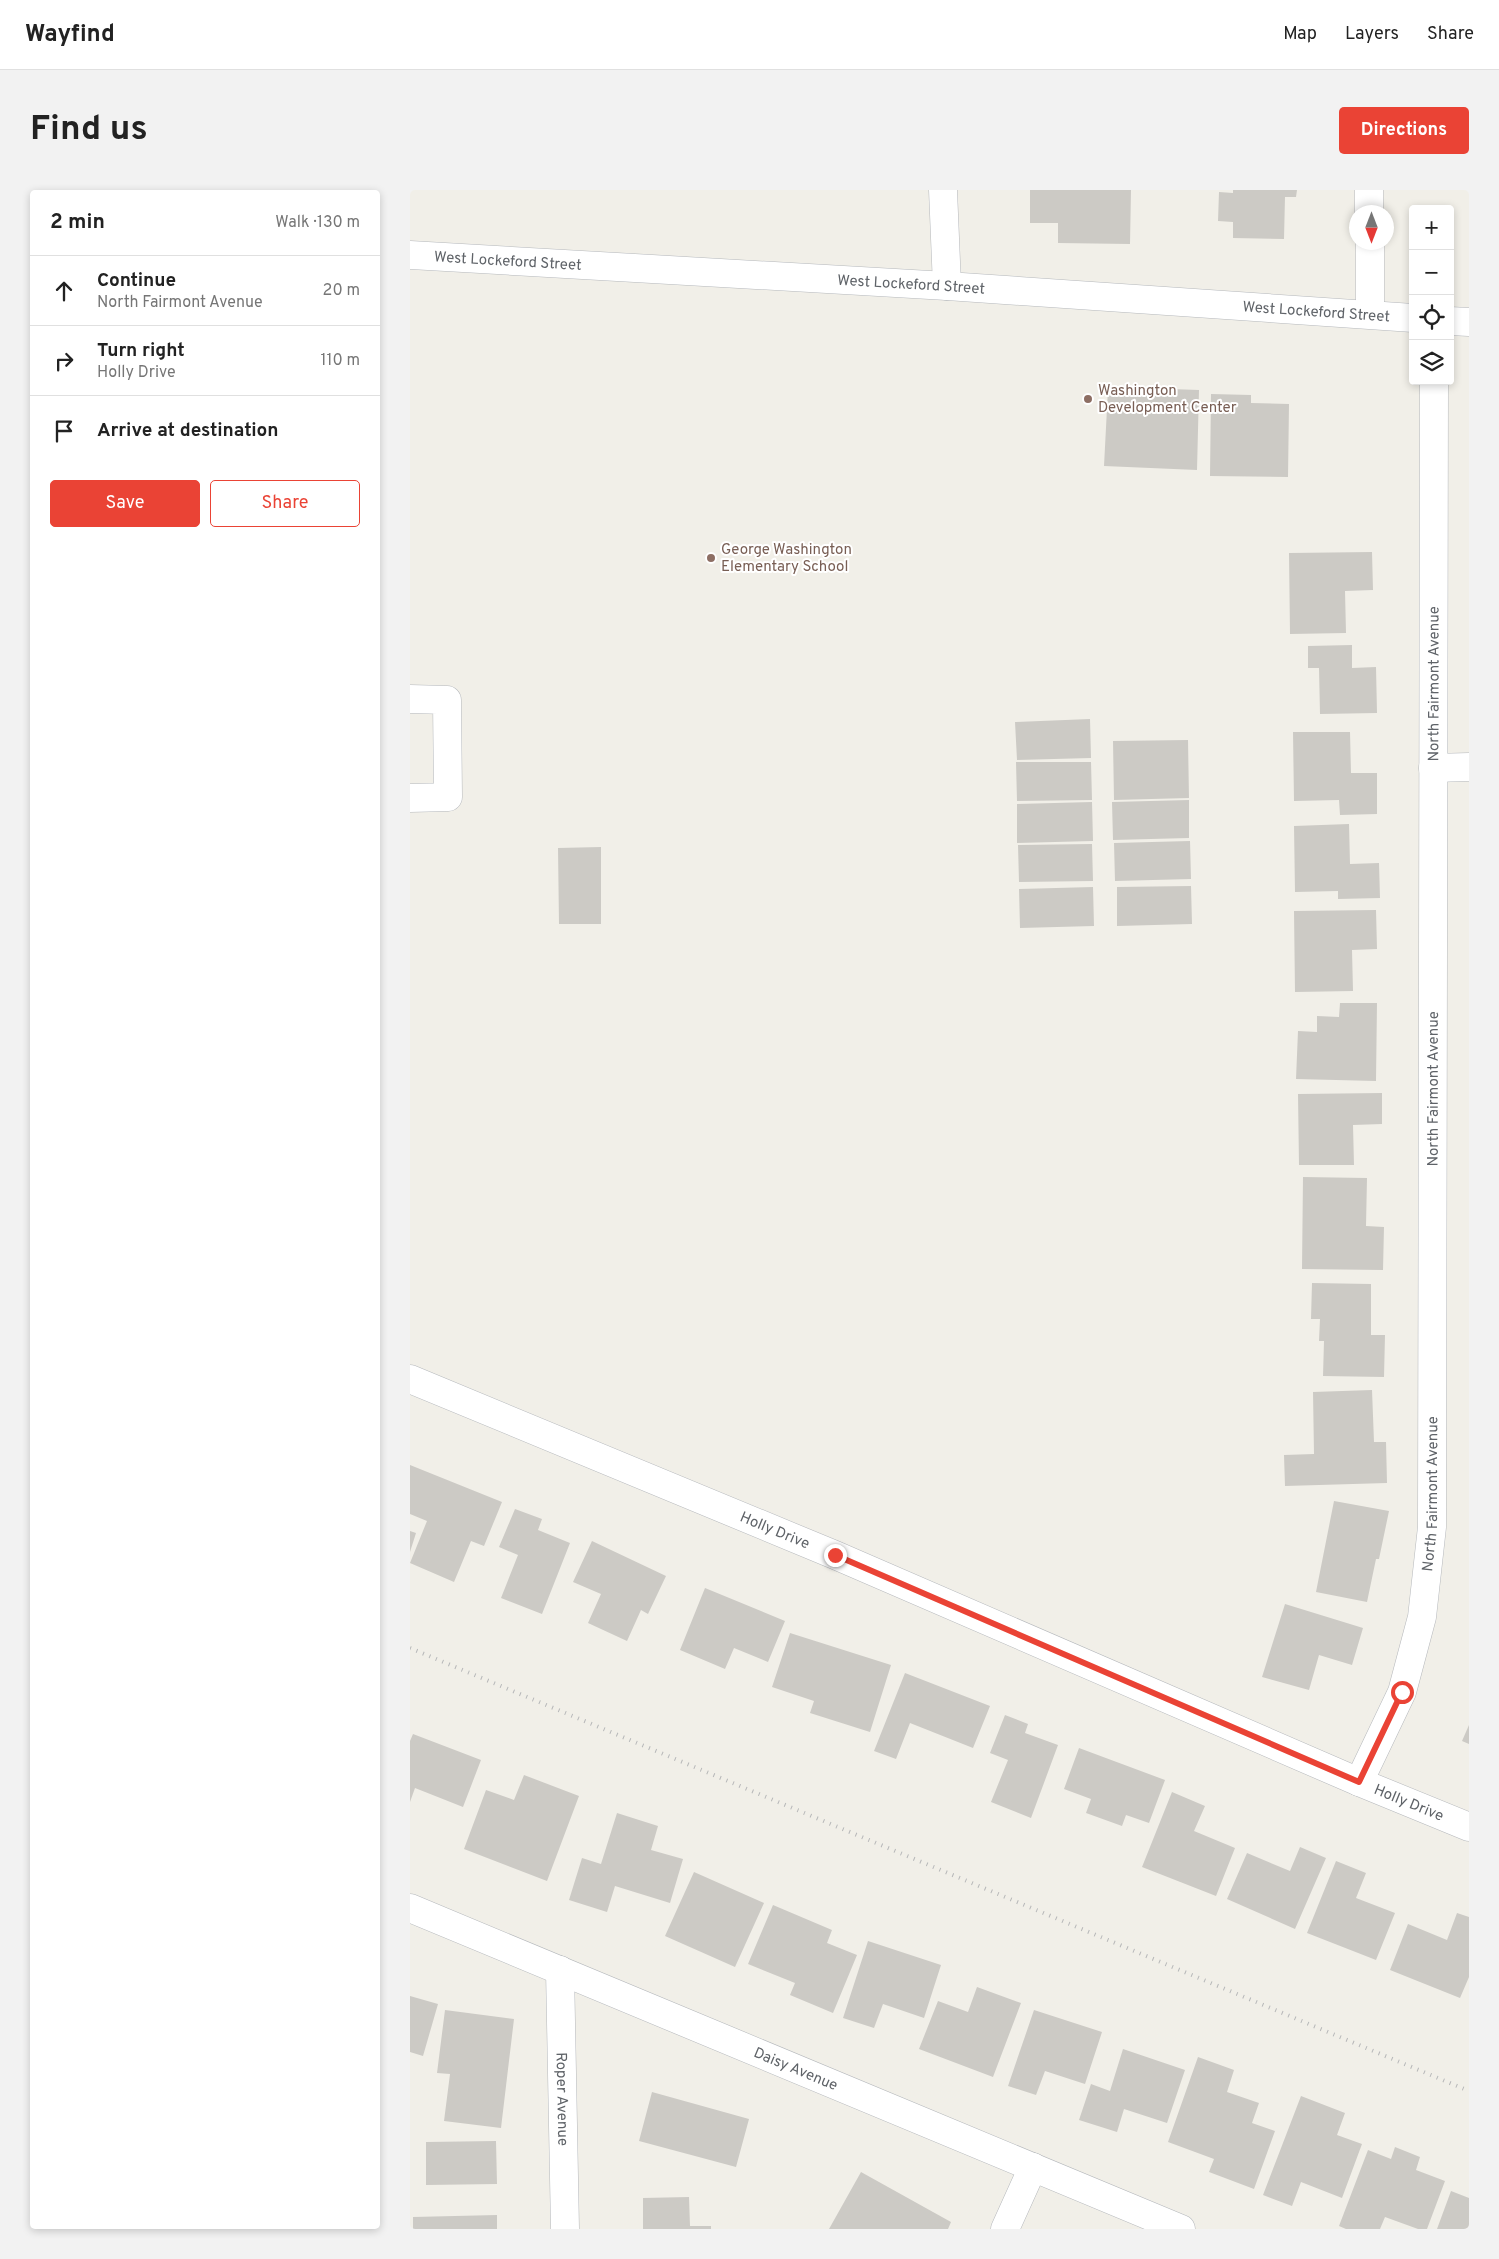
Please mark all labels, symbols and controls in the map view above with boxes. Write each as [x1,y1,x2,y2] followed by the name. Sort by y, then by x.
[25,20,115,50] text: Wayfind
[1283,23,1317,46] text: Map
[1345,23,1399,46] text: Layers
[1427,23,1474,46] text: Share
[1339,107,1469,154] button: Directions
[30,108,148,152] text: Find us
[1349,205,1394,250] north arrow
[1409,205,1454,385] map controls
[1409,205,1454,250] button: +
[50,209,105,236] text: 2 min
[275,213,360,233] text: Walk · 130 m
[433,248,582,276] street label: West Lockeford Street
[1409,250,1454,295] button: −
[97,269,176,293] text: Continue
[837,272,985,300] street label: West Lockeford Street
[50,277,78,305] icon: ahead
[323,281,360,301] text: 20 m
[97,293,263,313] text: North Fairmont Avenue
[1409,295,1454,340] button: locate
[1242,298,1391,327] street label: West Lockeford Street
[97,339,185,363] text: Turn right
[1409,340,1454,385] button: layers
[50,347,78,375] icon: right
[320,351,360,371] text: 110 m
[97,363,176,383] text: Holly Drive
[1098,382,1237,418] place label: Washington Development Center
[1082,393,1094,405] marker: Washington Development Center
[50,417,78,445] icon: arrive
[97,419,278,443] text: Arrive at destination
[50,480,200,527] button: Save
[210,480,360,527] button: Share
[721,541,852,577] place label: George Washington Elementary School
[705,552,717,564] marker: George Washington Elementary School
[1425,606,1445,762] street label: North Fairmont Avenue
[1425,1011,1444,1167] street label: North Fairmont Avenue
[1419,1416,1443,1573] street label: North Fairmont Avenue
[737,1509,812,1554] street label: Holly Drive
[824,1544,847,1567] route end
[1391,1681,1414,1704] route start
[1371,1781,1446,1827] street label: Holly Drive
[750,2044,840,2096] street label: Daisy Avenue
[551,2052,571,2146] street label: Roper Avenue

